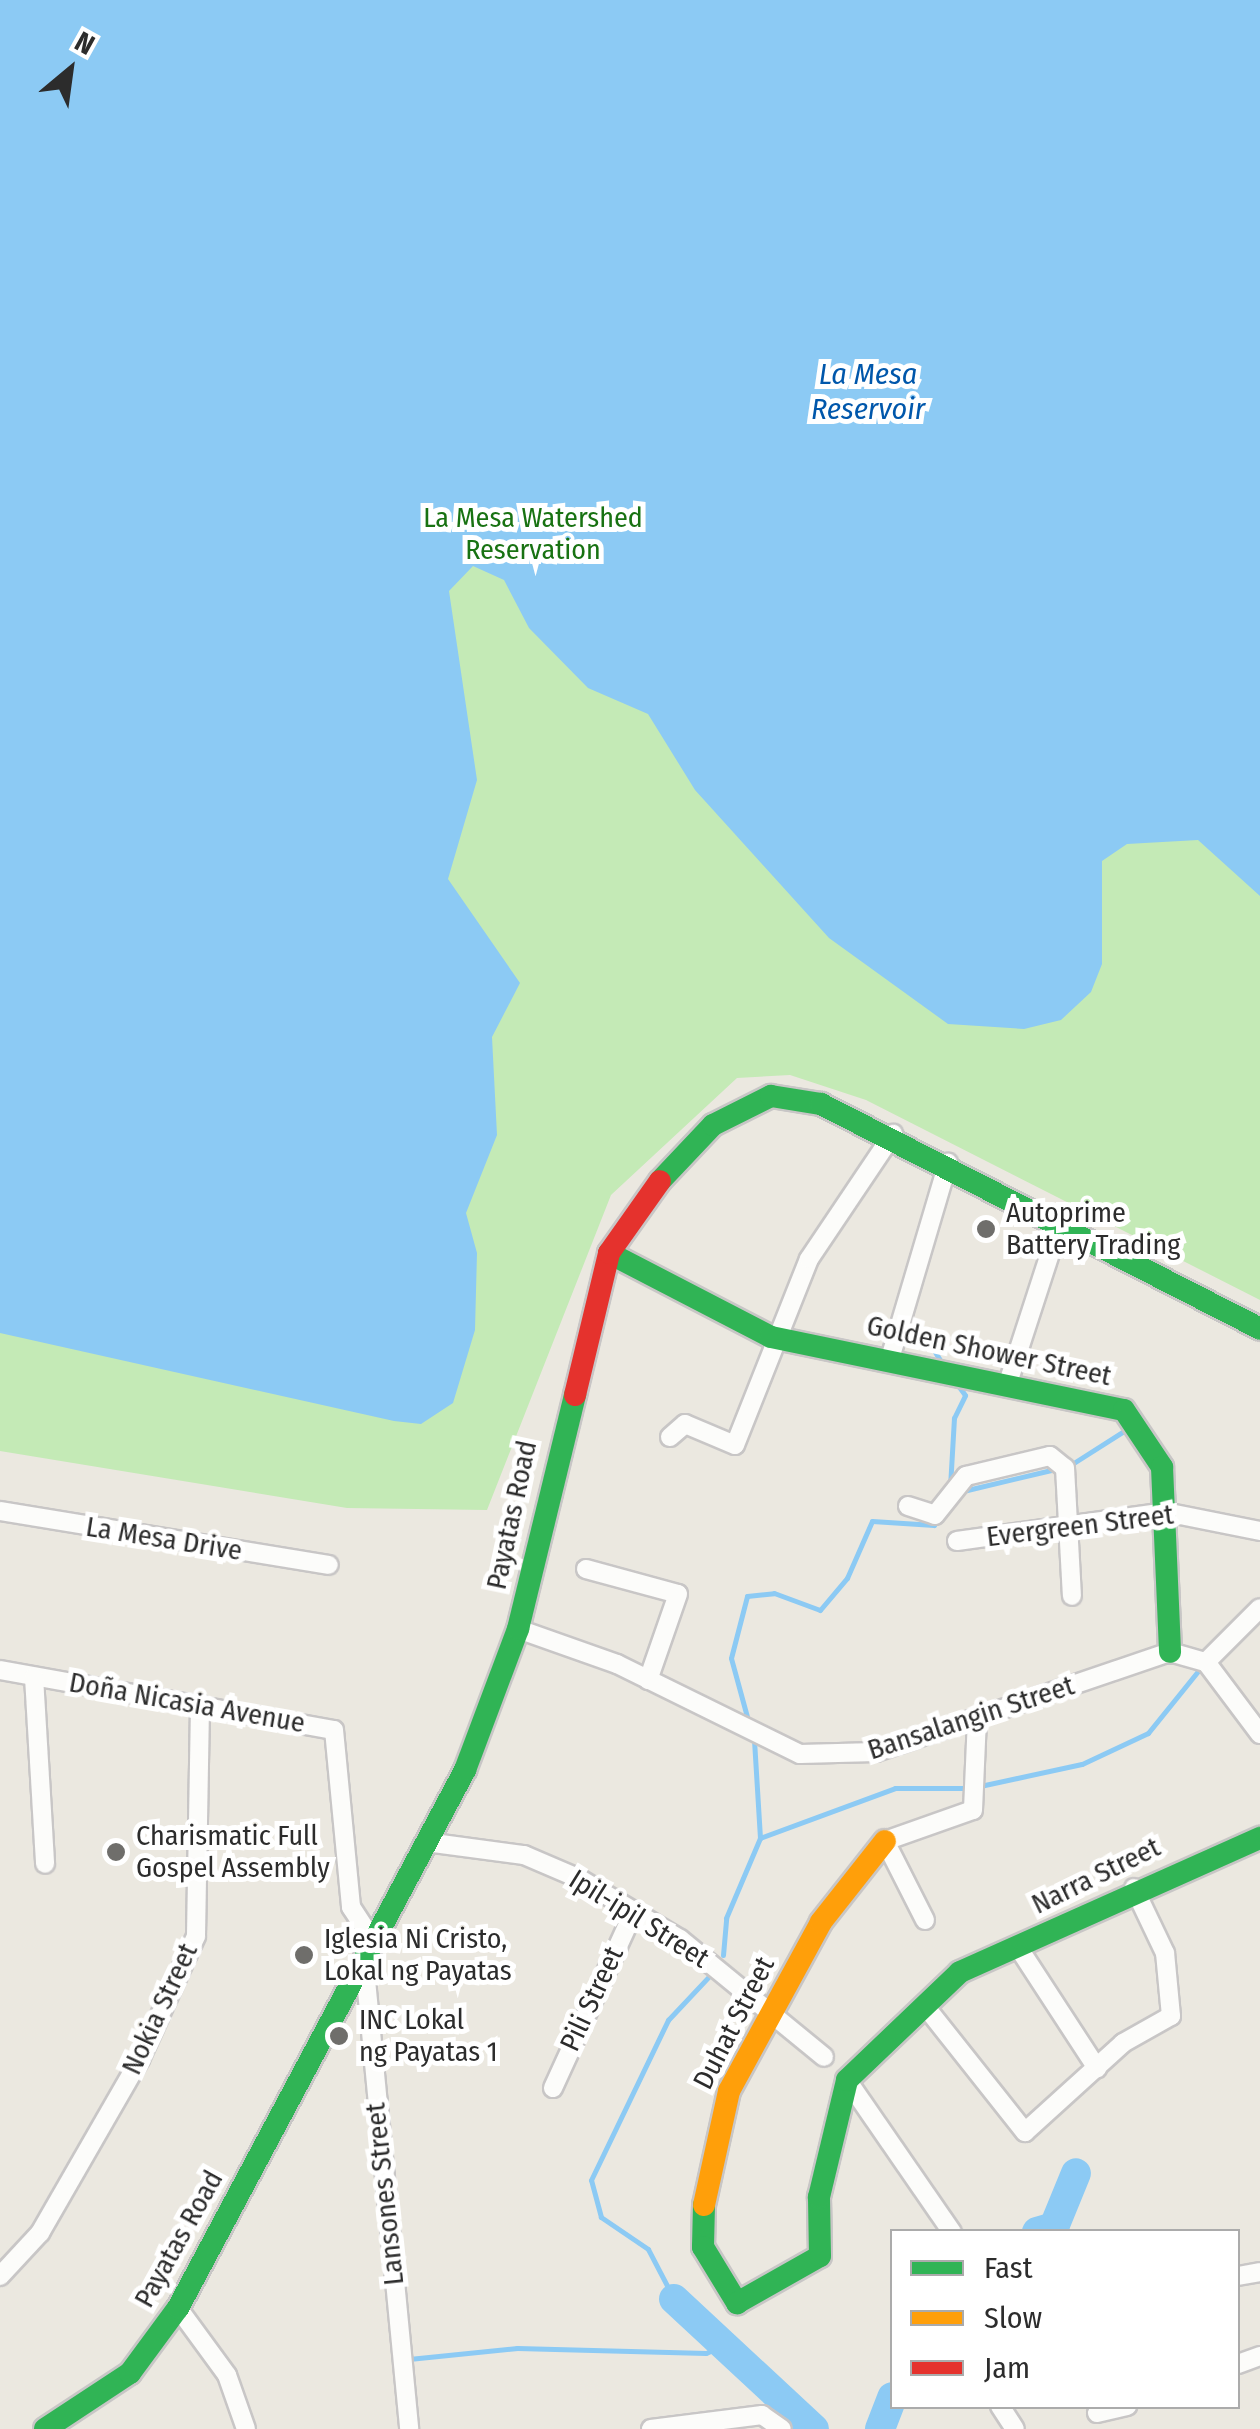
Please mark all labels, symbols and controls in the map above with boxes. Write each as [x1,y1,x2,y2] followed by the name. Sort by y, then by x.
[20,20,120,120] north arrow
[69,25,100,62] text: N
[811,356,925,426] water label: La Mesa Reservoir
[423,501,643,567] park label: La Mesa Watershed Reservation
[1006,1196,1180,1262] place label: Autoprime Battery Trading
[975,1218,997,1240] marker: Autoprime Battery Trading
[864,1309,1114,1393] street label: Golden Shower Street
[480,1437,544,1593] street label: Payatas Road
[985,1498,1175,1554] street label: Evergreen Street
[84,1510,244,1568] street label: La Mesa Drive
[67,1666,307,1740] street label: Doña Nicasia Avenue
[864,1669,1078,1767] street label: Bansalangin Street
[136,1819,330,1885] place label: Charismatic Full Gospel Assembly
[1026,1831,1166,1921] street label: Narra Street
[105,1841,127,1863] marker: Charismatic Full Gospel Assembly
[563,1863,715,1975] street label: Ipil-ipil Street
[324,1922,512,1988] place label: Iglesia Ni Cristo, Lokal ng Payatas
[115,1938,205,2080] street label: Nokia Street
[553,1941,631,2057] street label: Pili Street
[293,1944,315,1966] marker: Iglesia Ni Cristo, Lokal ng Payatas
[686,1951,782,2095] street label: Duhat Street
[359,2003,498,2069] place label: INC Lokal ng Payatas 1
[328,2025,350,2047] marker: INC Lokal ng Payatas 1
[359,2101,411,2287] street label: Lansones Street
[128,2165,230,2313] street label: Payatas Road
[890,2229,1240,2409] legend
[984,2250,1032,2286] text: Fast
[984,2300,1042,2336] text: Slow
[984,2350,1030,2386] text: Jam

